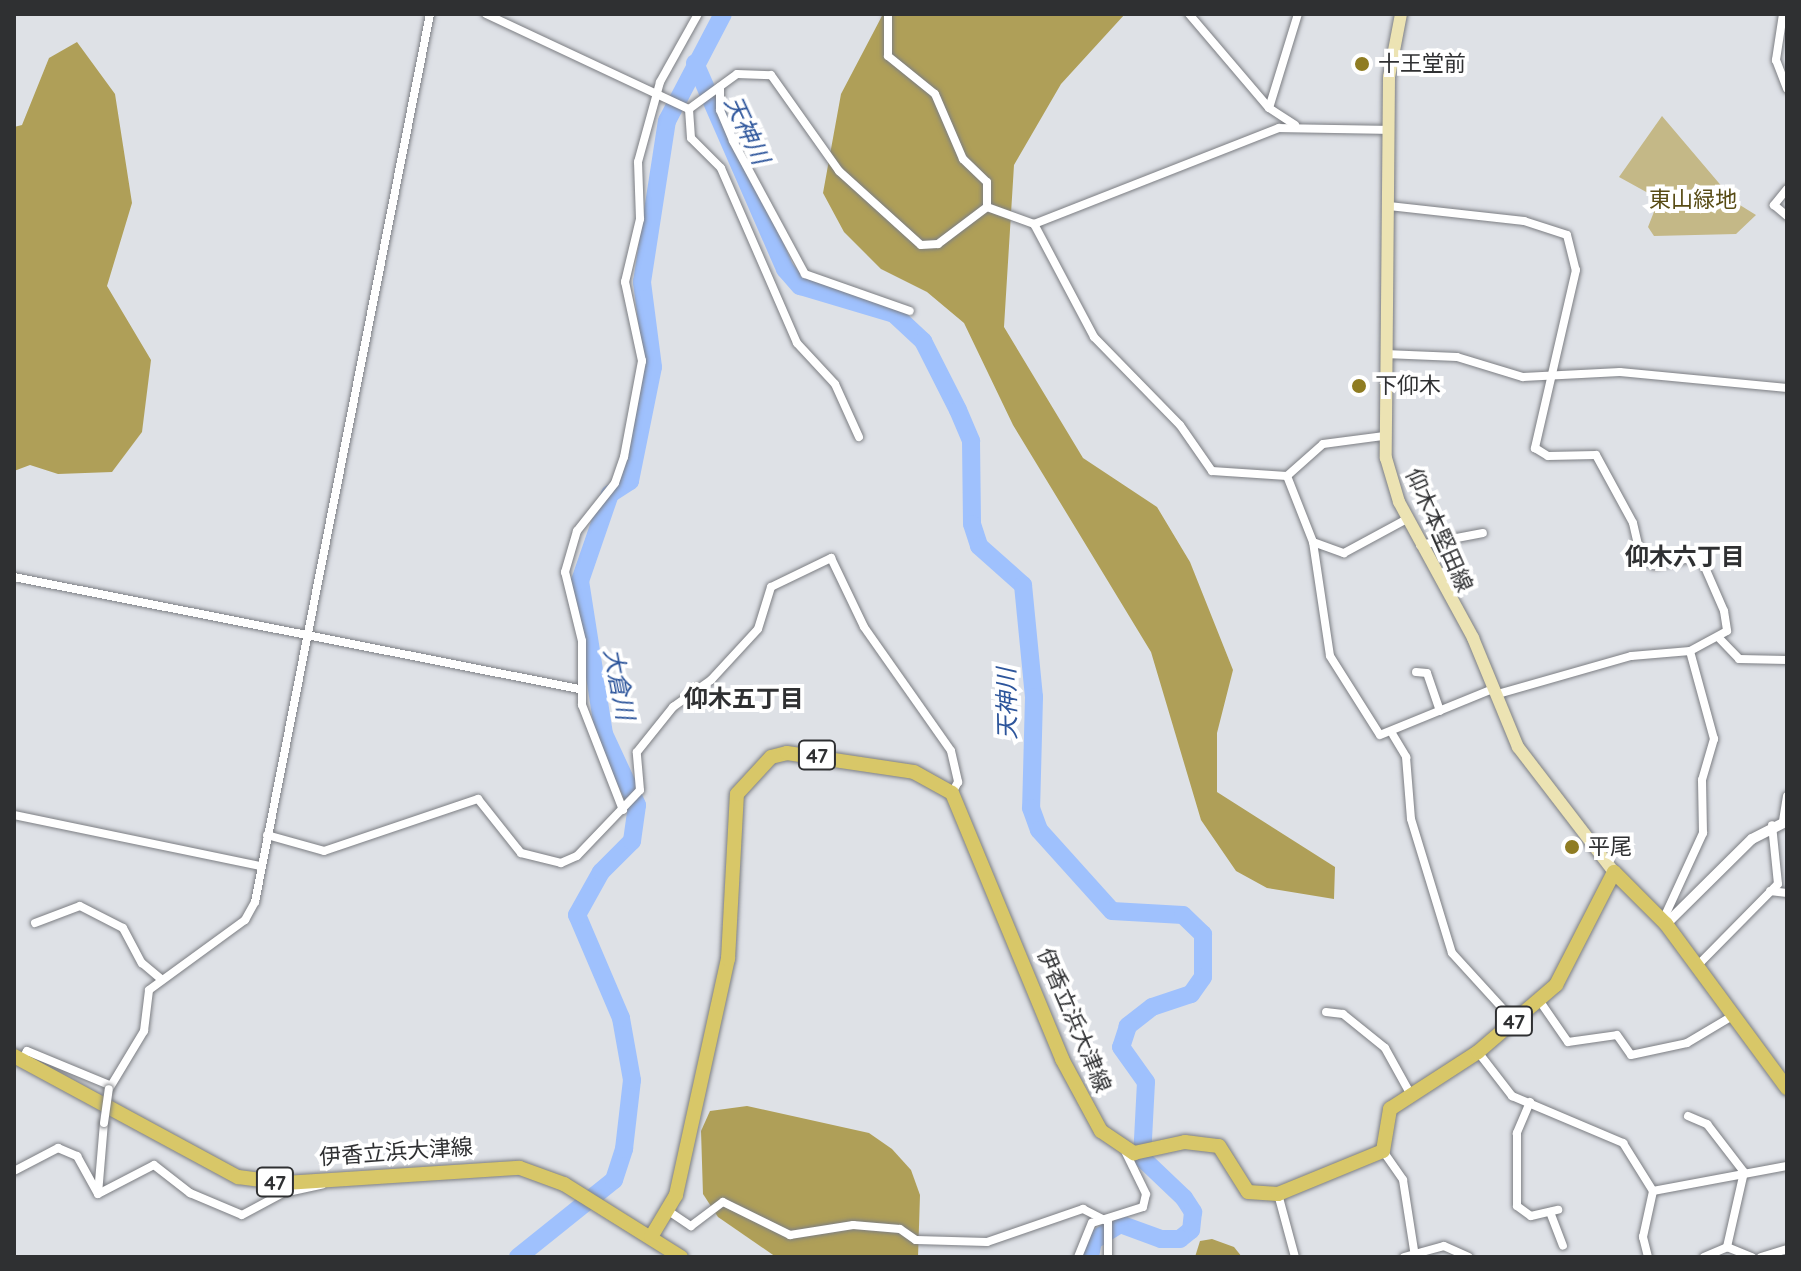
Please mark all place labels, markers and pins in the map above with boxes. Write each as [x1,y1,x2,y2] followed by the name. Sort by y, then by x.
[1378,51,1466,77] place label: 十王堂前
[1353,55,1371,73] marker: 十王堂前
[1375,373,1441,399] place label: 下仰木
[1350,377,1368,395] marker: 下仰木
[1588,834,1632,860] place label: 平尾
[1563,838,1581,856] marker: 平尾

